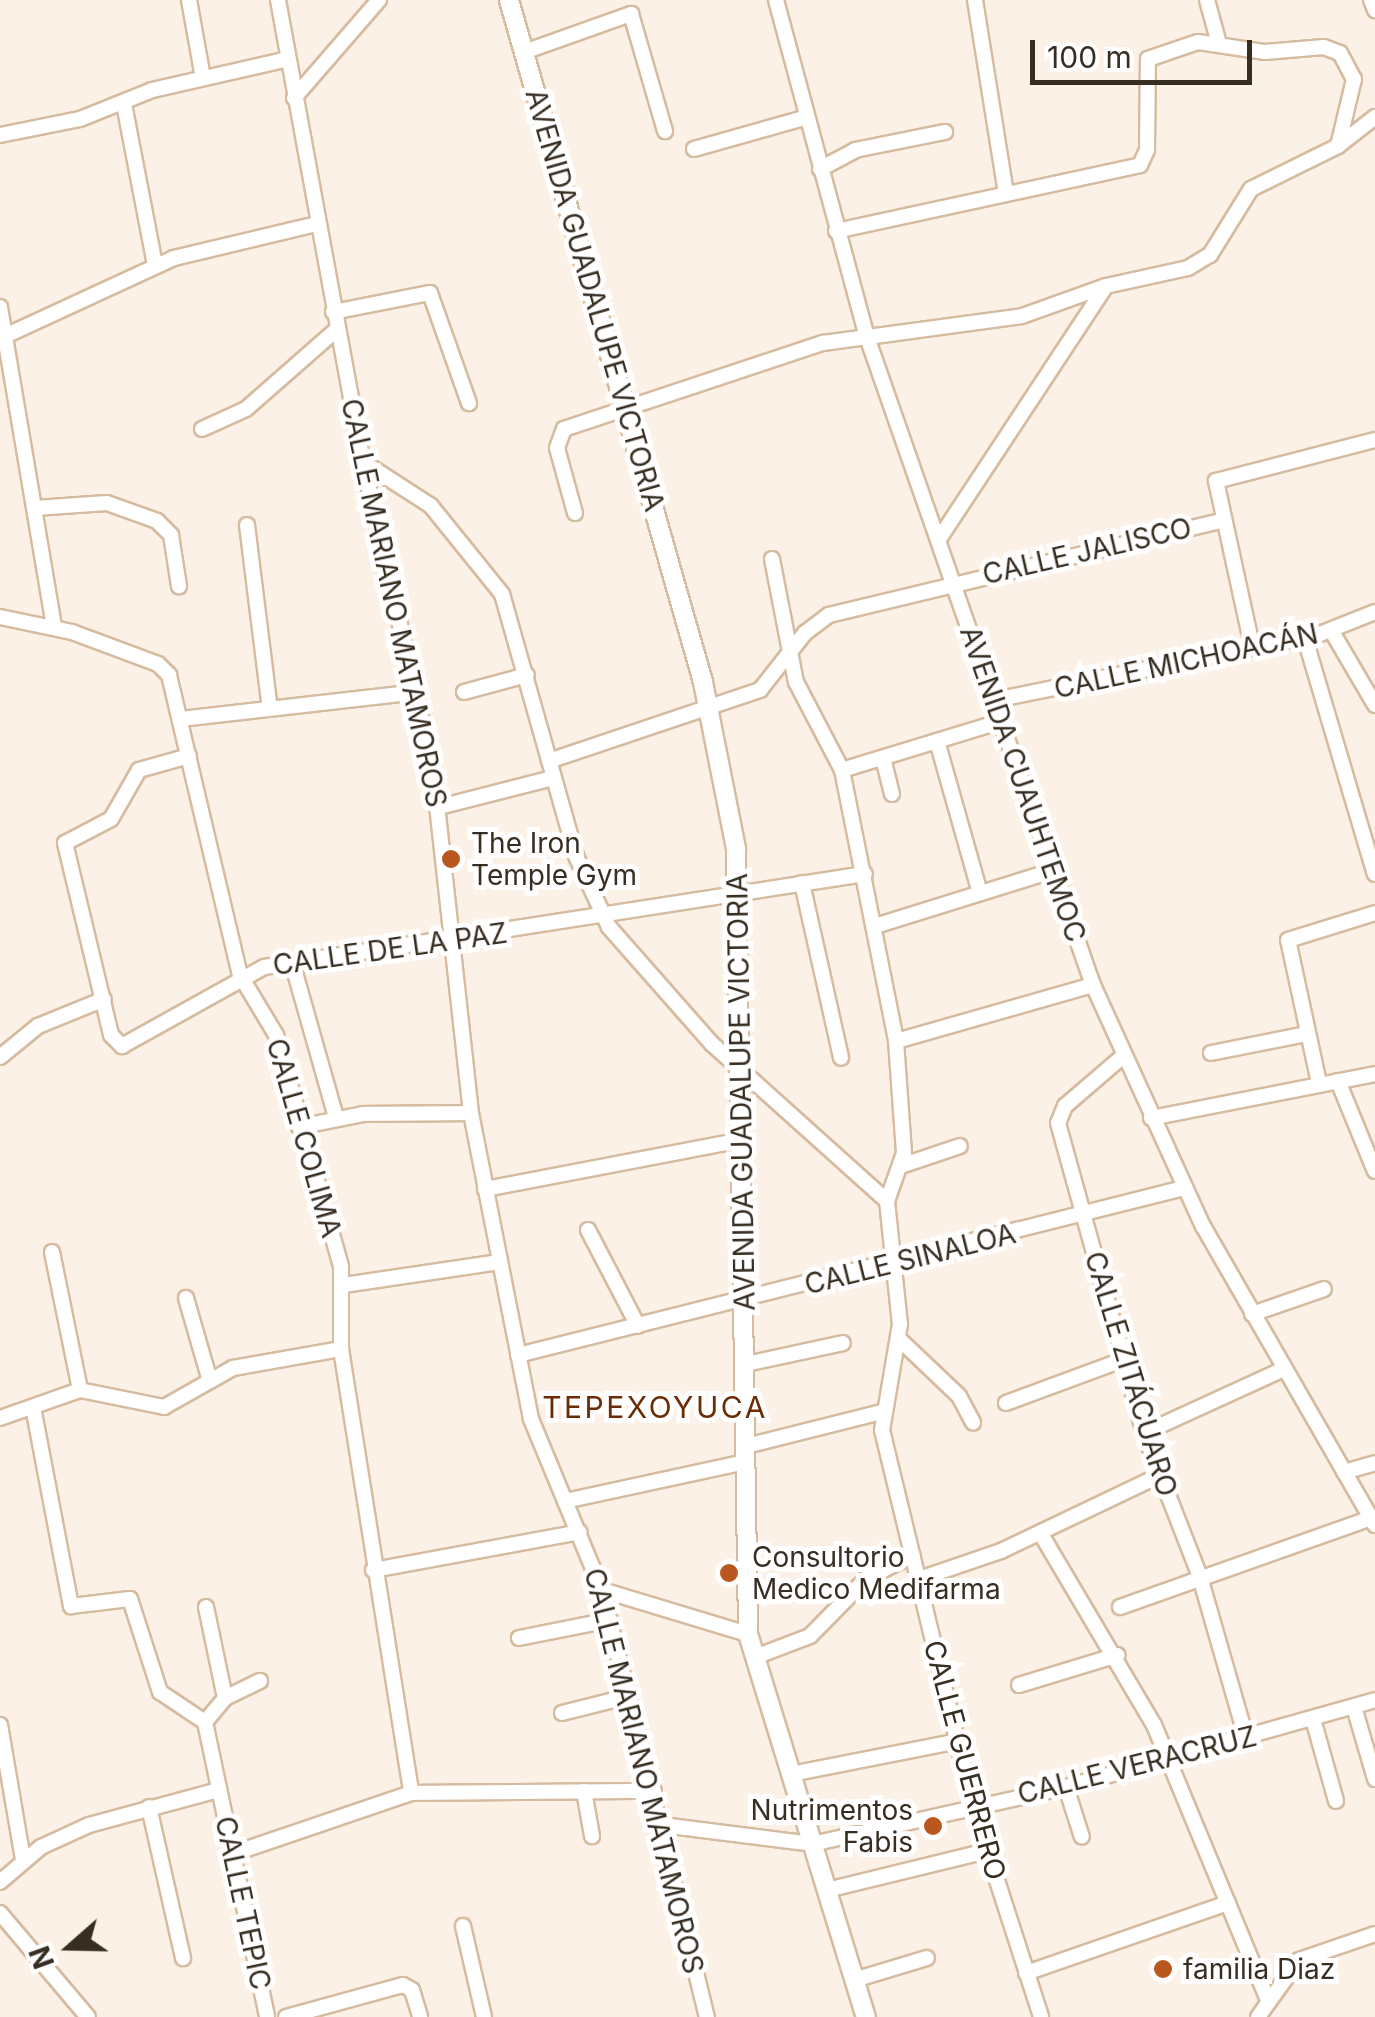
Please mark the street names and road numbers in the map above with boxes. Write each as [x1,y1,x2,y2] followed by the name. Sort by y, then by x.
[519,85,671,515] street label: AVENIDA GUADALUPE VICTORIA
[334,396,454,810] street label: CALLE MARIANO MATAMOROS
[979,511,1195,591] street label: CALLE JALISCO
[1051,617,1321,705] street label: CALLE MICHOACÁN
[953,622,1093,946] street label: AVENIDA CUAUHTEMOC
[720,873,762,1311] street label: AVENIDA GUADALUPE VICTORIA
[271,916,509,982] street label: CALLE DE LA PAZ
[260,1035,348,1241] street label: CALLE COLIMA
[801,1217,1019,1301] street label: CALLE SINALOA
[1078,1248,1184,1500] street label: CALLE ZITÁCUARO
[577,1565,711,1977] street label: CALLE MARIANO MATAMOROS
[917,1637,1013,1883] street label: CALLE GUERRERO
[1014,1719,1260,1811] street label: CALLE VERACRUZ
[208,1813,278,1993] street label: CALLE TEPIC

